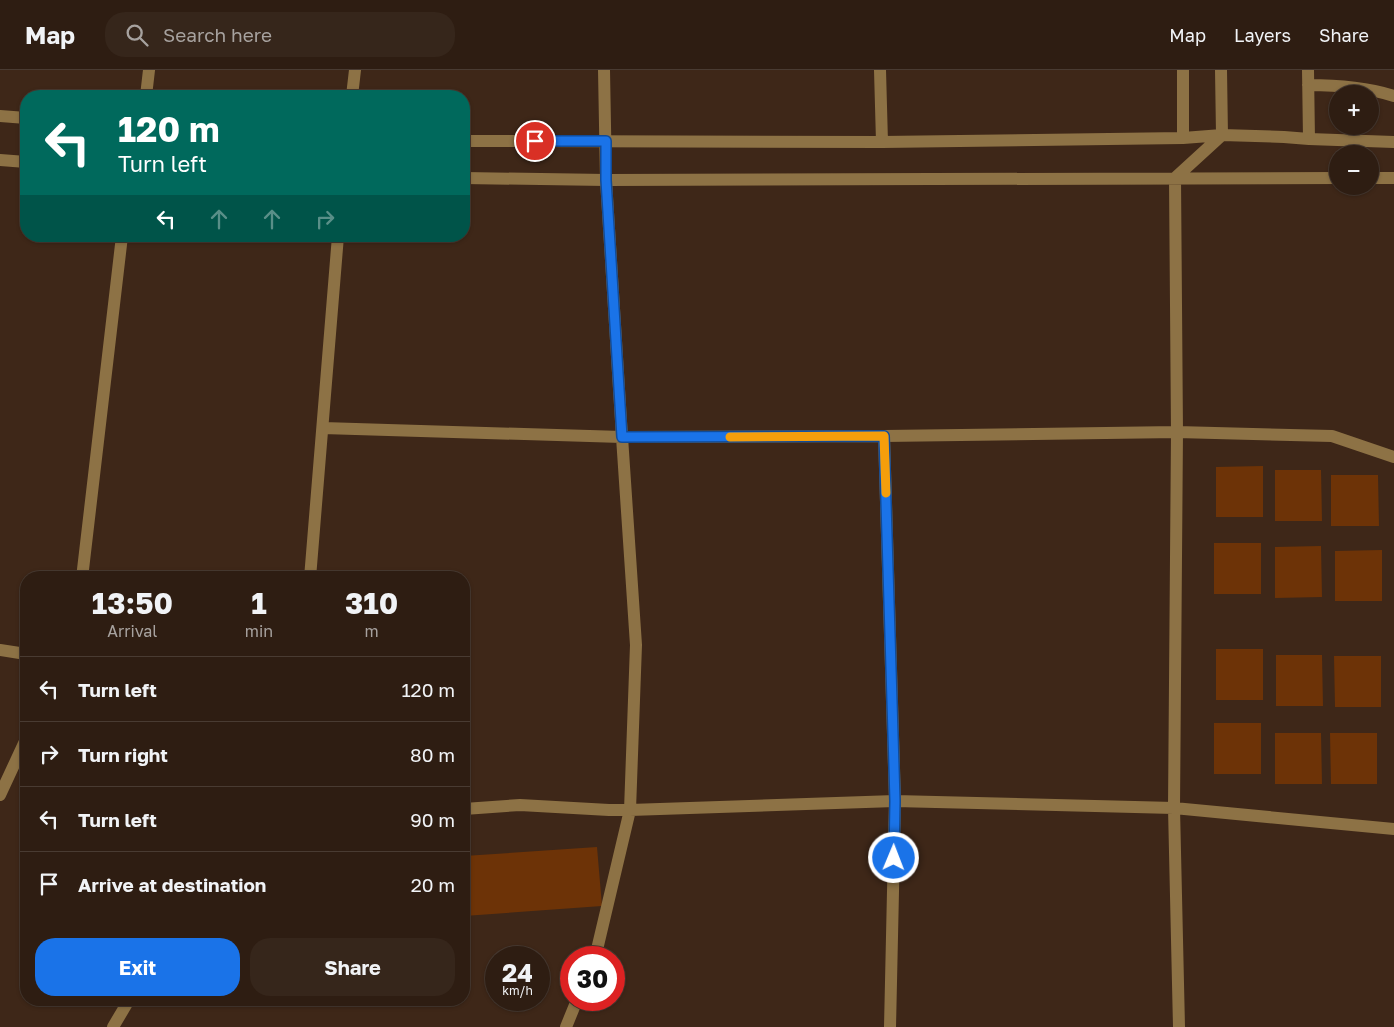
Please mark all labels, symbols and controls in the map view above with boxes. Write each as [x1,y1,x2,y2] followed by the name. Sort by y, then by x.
[105,12,455,57] search box
[25,20,75,49] text: Map
[123,21,151,49] icon: search
[163,23,272,46] text: Search here
[1169,24,1206,46] text: Map
[1234,24,1291,46] text: Layers
[1319,24,1369,46] text: Share
[1329,85,1379,195] map controls
[1329,85,1379,135] button: +
[118,108,220,150] text: 120 m
[35,110,100,175] icon: left
[514,120,556,162] pin
[521,127,549,155] icon: arrive
[1329,145,1379,195] button: −
[118,150,207,177] text: Turn left
[152,205,180,233] icon: left
[205,205,233,233] icon: ahead
[258,205,286,233] icon: ahead
[311,205,339,233] icon: right
[92,585,173,621] text: 13:50
[251,585,267,621] text: 1
[345,585,398,621] text: 310
[107,621,157,641] text: Arrival
[245,621,273,641] text: min
[364,621,379,641] text: m
[35,675,63,703] icon: left
[78,678,157,701] text: Turn left
[401,678,455,701] text: 120 m
[35,740,63,768] icon: right
[78,743,168,766] text: Turn right
[410,743,455,766] text: 80 m
[35,805,63,833] icon: left
[78,808,157,831] text: Turn left
[410,808,455,831] text: 90 m
[867,831,919,883] position arrow
[35,870,63,898] icon: arrive
[78,873,266,896] text: Arrive at destination
[411,873,455,896] text: 20 m
[35,938,240,996] button: Exit
[250,938,455,996] button: Share
[560,946,625,1011] speed limit sign: 30
[502,957,533,988] text: 24
[502,983,533,998] text: km/h

